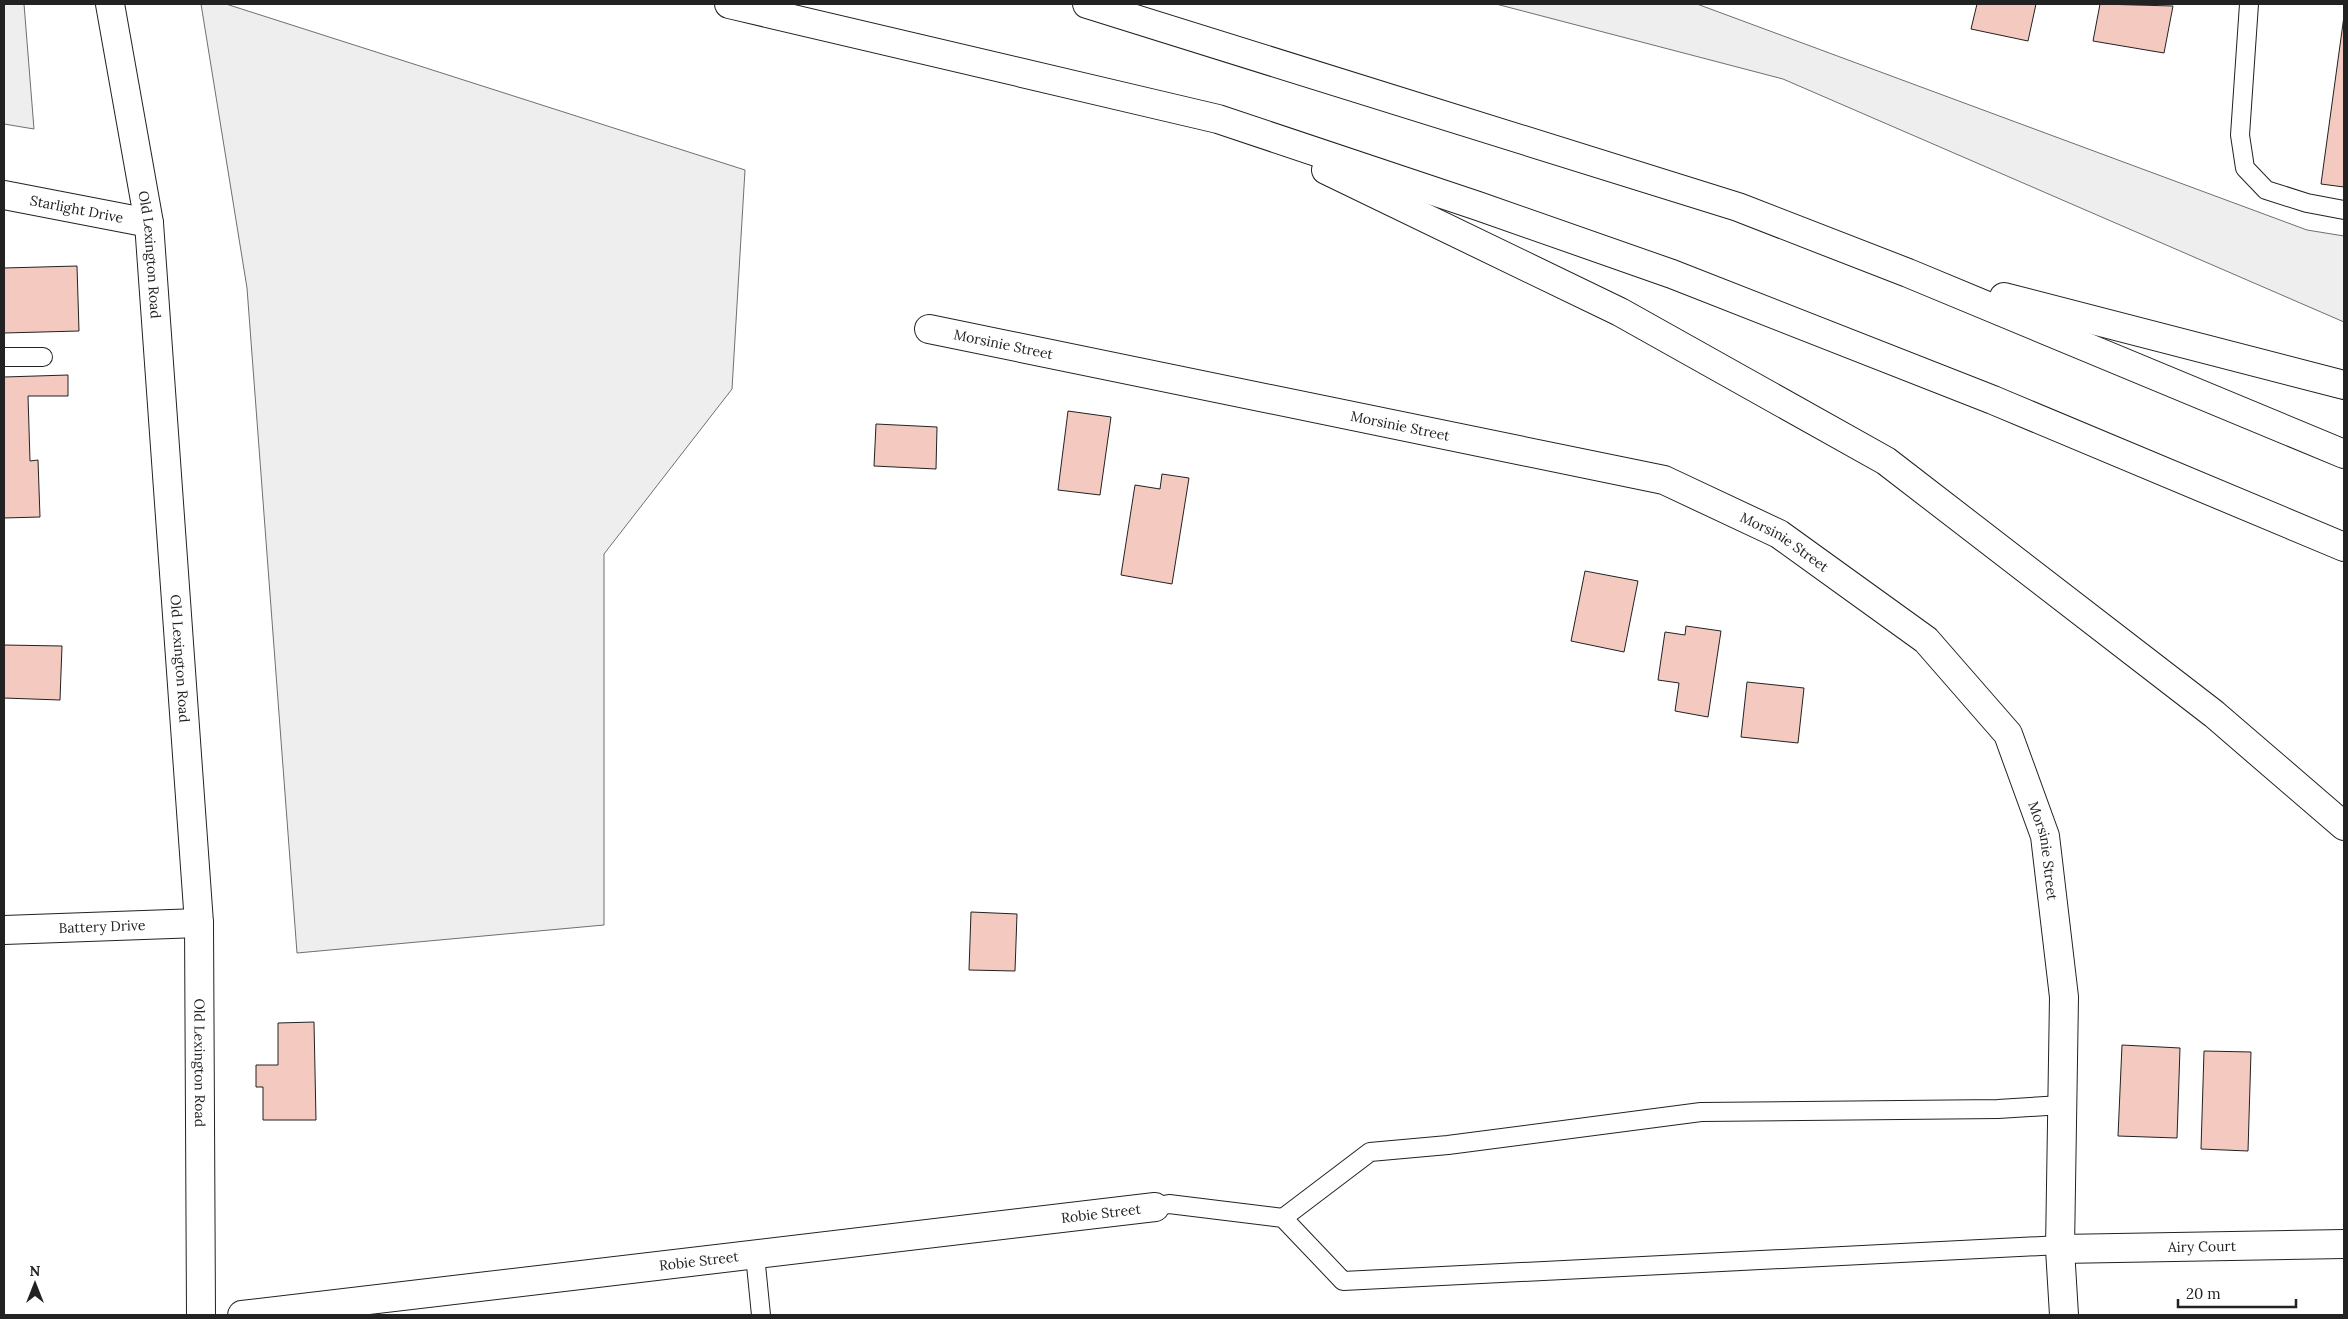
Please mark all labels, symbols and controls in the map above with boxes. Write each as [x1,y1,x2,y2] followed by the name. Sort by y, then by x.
[134,189,165,319] street label: Old Lexington Road
[28,191,125,227] street label: Starlight Drive
[952,325,1055,363] street label: Morsinie Street
[1349,407,1452,445] street label: Morsinie Street
[1737,508,1833,576] street label: Morsinie Street
[167,594,194,723] street label: Old Lexington Road
[2024,799,2062,902] street label: Morsinie Street
[58,916,146,937] street label: Battery Drive
[190,998,209,1127] street label: Old Lexington Road
[1060,1200,1142,1227] street label: Robie Street
[2167,1237,2237,1256] street label: Airy Court
[658,1247,740,1275] street label: Robie Street
[10,1259,60,1309] north arrow
[30,1262,41,1280] text: N
[2178,1276,2296,1308] scale bar
[2186,1284,2221,1303] text: 20 m

